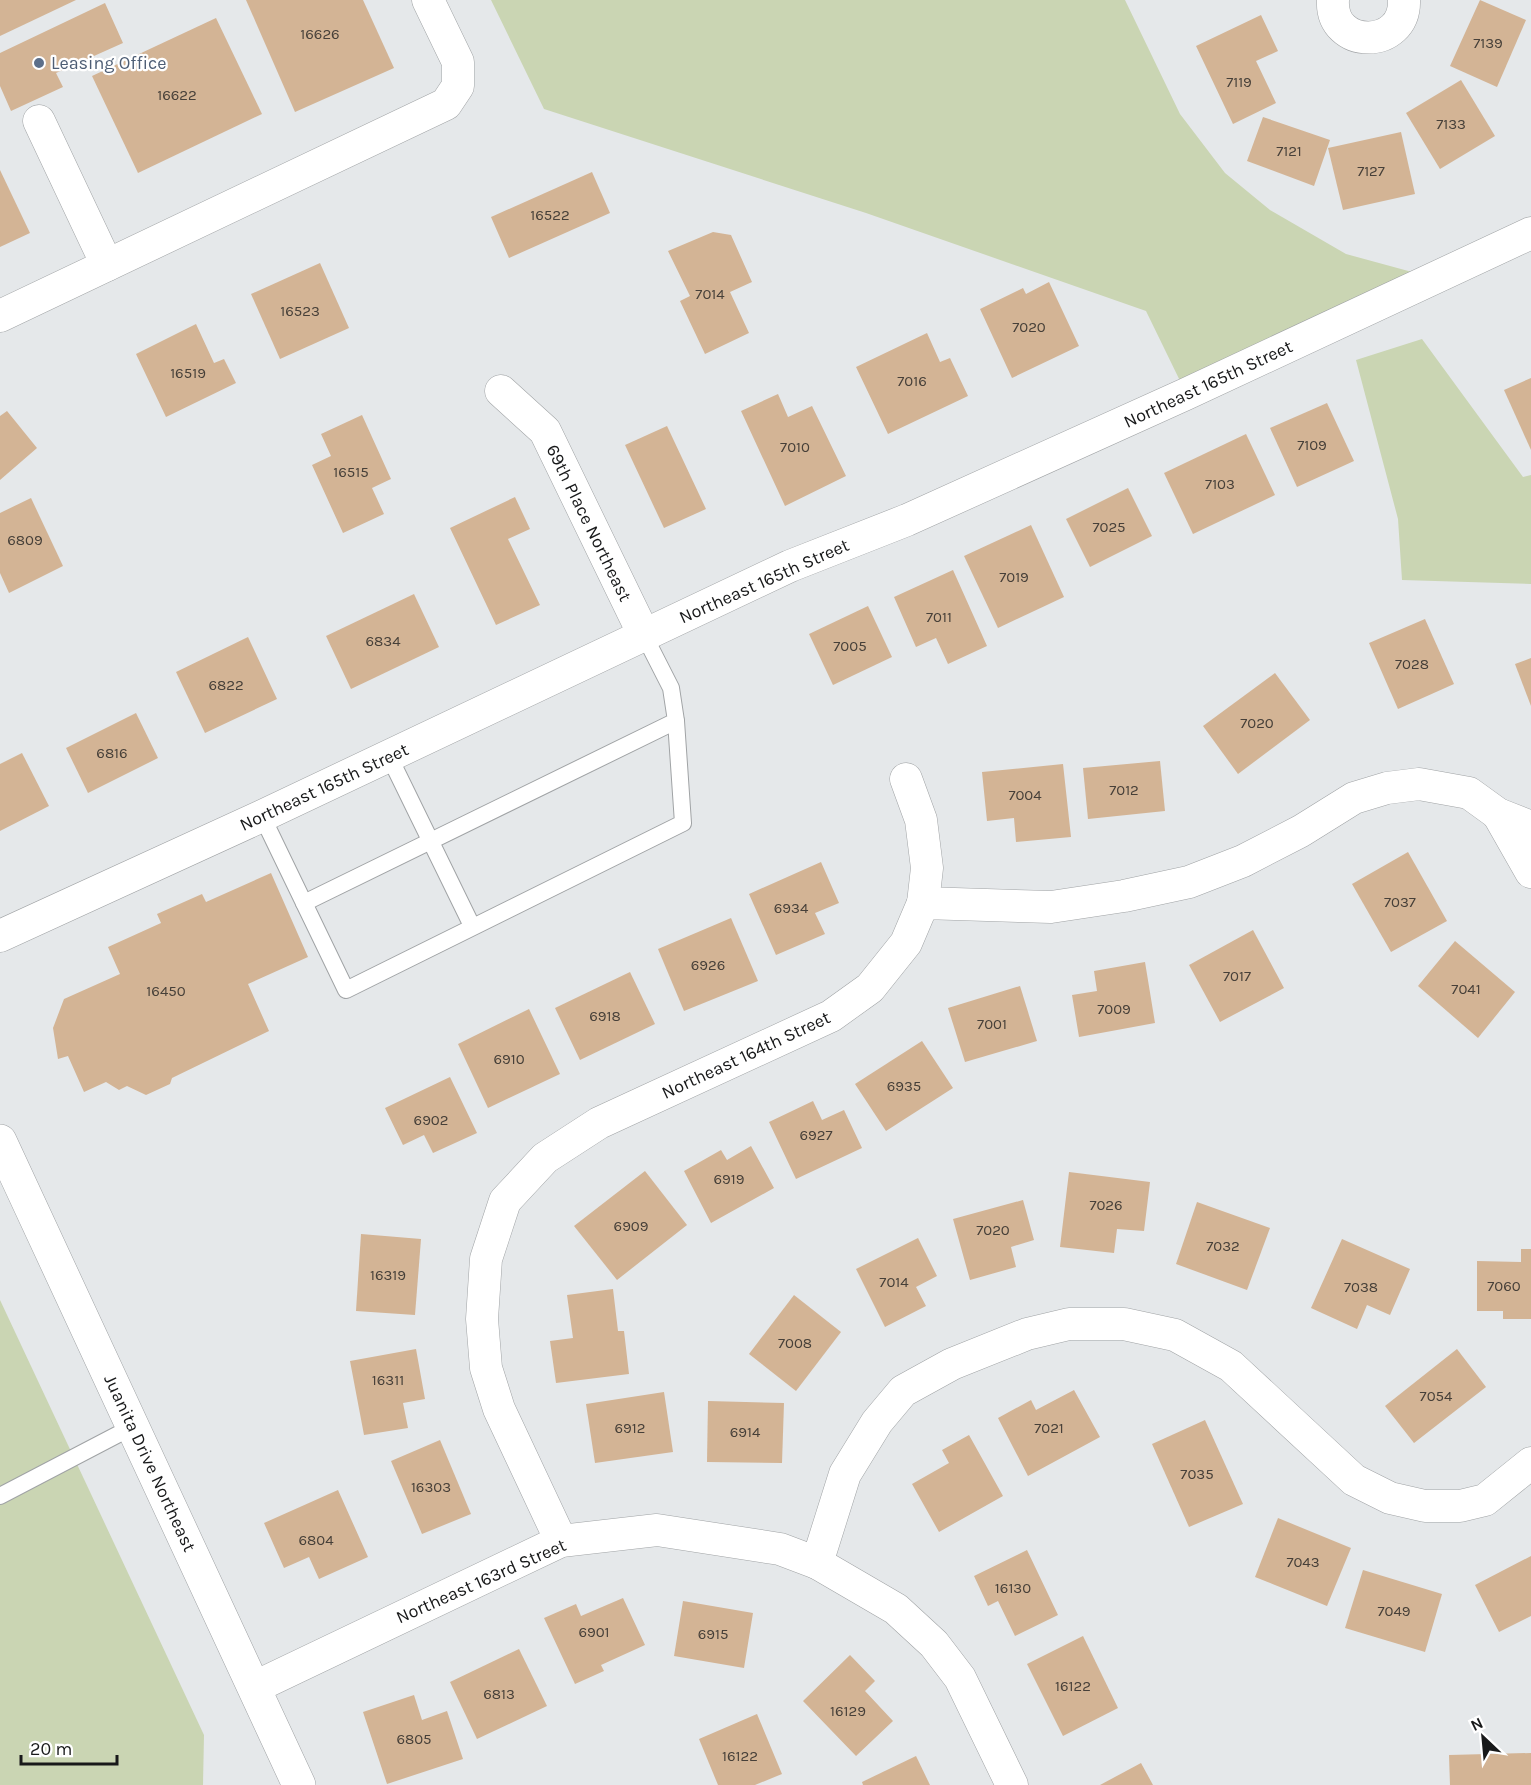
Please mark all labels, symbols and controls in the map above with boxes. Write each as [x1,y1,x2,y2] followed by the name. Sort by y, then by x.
[300,25,340,43] house number: 16626
[1473,34,1503,52] house number: 7139
[51,52,167,74] place label: Leasing Office
[32,56,46,70] marker: Leasing Office
[1226,73,1252,91] house number: 7119
[157,86,197,104] house number: 16622
[1436,115,1466,133] house number: 7133
[1276,142,1302,160] house number: 7121
[1357,162,1385,180] house number: 7127
[530,206,570,224] house number: 16522
[695,285,725,303] house number: 7014
[280,302,320,320] house number: 16523
[1012,318,1046,336] house number: 7020
[1120,335,1296,433] street label: Northeast 165th Street
[170,364,206,382] house number: 16519
[897,372,927,390] house number: 7016
[1297,436,1327,454] house number: 7109
[780,438,810,456] house number: 7010
[541,441,637,605] street label: 69th Place Northeast
[333,463,369,481] house number: 16515
[1205,475,1235,493] house number: 7103
[1092,518,1126,536] house number: 7025
[7,531,43,549] house number: 6809
[676,534,853,628] street label: Northeast 165th Street
[999,568,1029,586] house number: 7019
[926,608,952,626] house number: 7011
[365,632,401,650] house number: 6834
[833,637,867,655] house number: 7005
[1395,655,1429,673] house number: 7028
[208,676,244,694] house number: 6822
[1240,714,1274,732] house number: 7020
[236,738,412,836] street label: Northeast 165th Street
[96,744,128,762] house number: 6816
[1109,781,1139,799] house number: 7012
[1008,786,1042,804] house number: 7004
[1384,893,1416,911] house number: 7037
[774,899,809,917] house number: 6934
[691,956,725,974] house number: 6926
[1223,967,1251,985] house number: 7017
[1451,980,1481,998] house number: 7041
[146,982,186,1000] house number: 16450
[1097,1000,1131,1018] house number: 7009
[658,1006,834,1104] street label: Northeast 164th Street
[589,1007,621,1025] house number: 6918
[977,1015,1007,1033] house number: 7001
[493,1050,525,1068] house number: 6910
[887,1077,921,1095] house number: 6935
[414,1111,448,1129] house number: 6902
[799,1126,833,1144] house number: 6927
[714,1170,744,1188] house number: 6919
[1089,1196,1123,1214] house number: 7026
[614,1217,648,1235] house number: 6909
[976,1221,1010,1239] house number: 7020
[1206,1237,1240,1255] house number: 7032
[370,1266,406,1284] house number: 16319
[879,1273,909,1291] house number: 7014
[1487,1277,1521,1295] house number: 7060
[1344,1278,1378,1296] house number: 7038
[778,1334,812,1352] house number: 7008
[99,1371,201,1555] street label: Juanita Drive Northeast
[372,1371,404,1389] house number: 16311
[1420,1387,1453,1405] house number: 7054
[615,1419,645,1437] house number: 6912
[1034,1419,1064,1437] house number: 7021
[730,1423,761,1441] house number: 6914
[1180,1465,1214,1483] house number: 7035
[411,1478,451,1496] house number: 16303
[298,1531,334,1549] house number: 6804
[393,1534,570,1628] street label: Northeast 163rd Street
[1286,1553,1320,1571] house number: 7043
[995,1579,1031,1597] house number: 16130
[1377,1602,1411,1620] house number: 7049
[578,1623,610,1641] house number: 6901
[698,1625,728,1643] house number: 6915
[1055,1677,1091,1695] house number: 16122
[483,1685,515,1703] house number: 6813
[830,1702,866,1720] house number: 16129
[1453,1707,1513,1767] north arrow
[1467,1713,1486,1735] text: N
[21,1728,117,1766] scale bar
[396,1730,432,1748] house number: 6805
[30,1738,72,1760] text: 20 m
[722,1747,758,1765] house number: 16122

